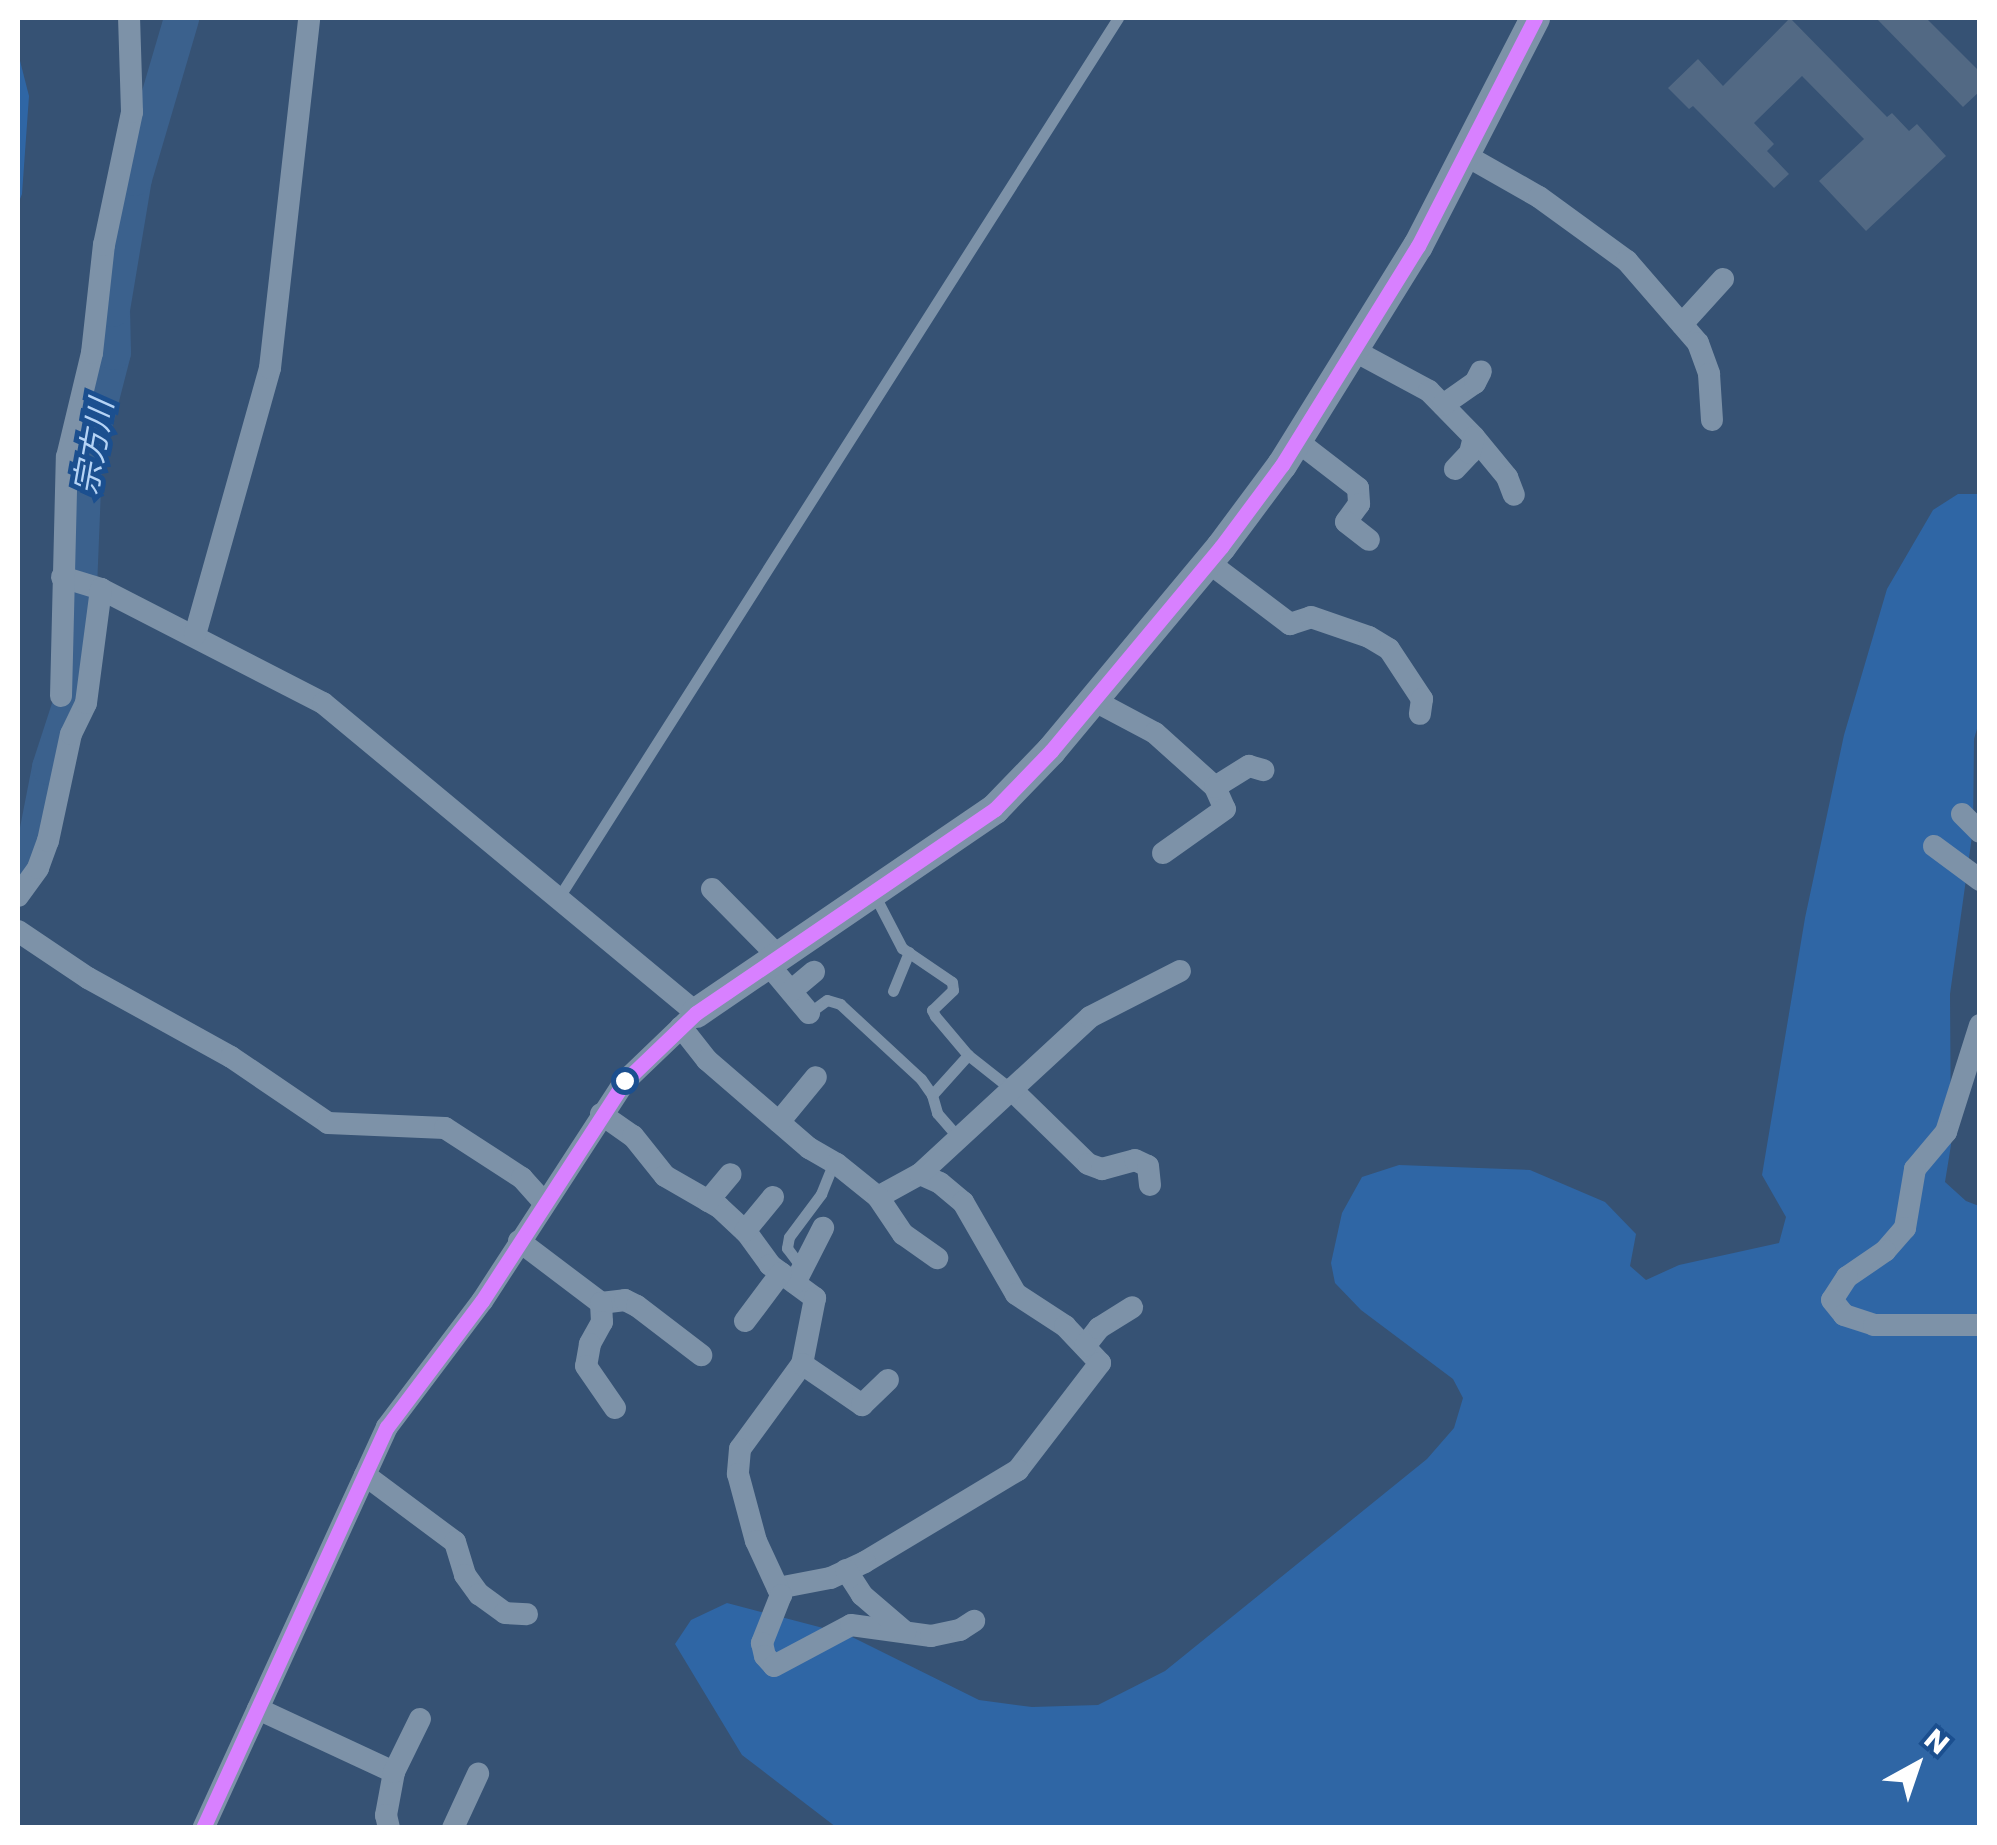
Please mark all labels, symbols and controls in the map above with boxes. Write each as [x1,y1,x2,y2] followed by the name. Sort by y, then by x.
[67,396,121,498] water label: 宗方川
[615,1071,635,1091] unlabelled marker
[1867,1715,1967,1815] north arrow
[1916,1720,1957,1763] text: N

